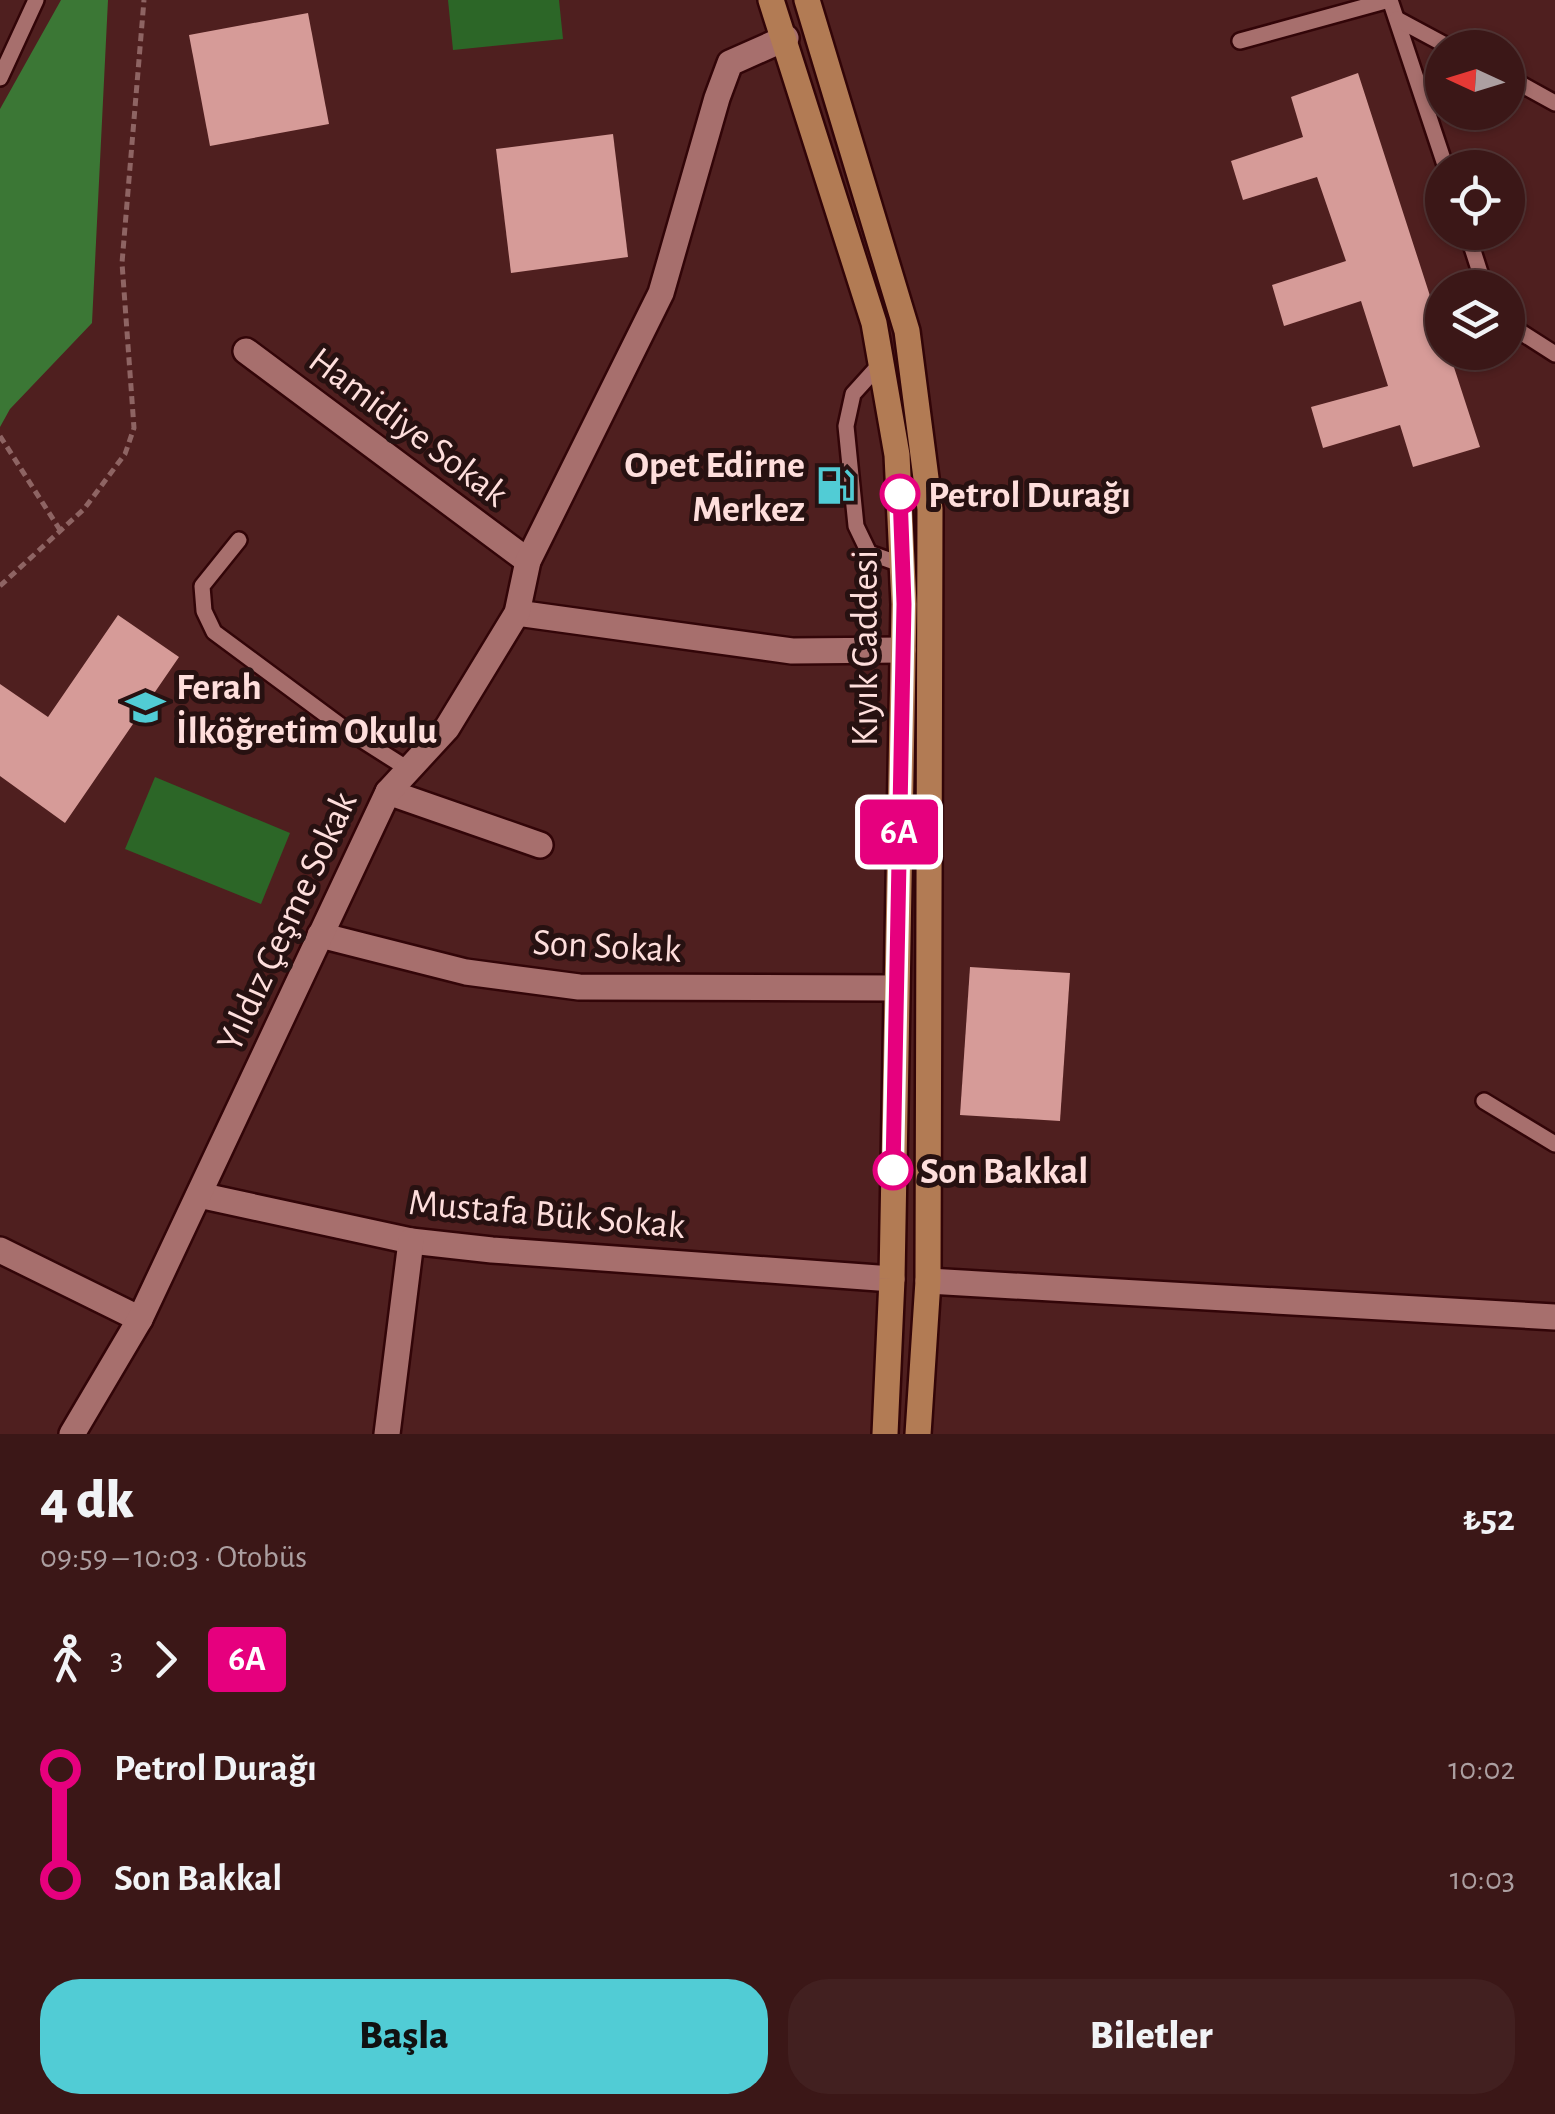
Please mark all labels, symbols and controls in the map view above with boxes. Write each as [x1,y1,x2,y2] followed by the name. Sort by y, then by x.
[1425,30,1525,130] north arrow
[1425,30,1525,370] map controls
[1425,150,1525,250] button: locate
[1425,270,1525,370] button: layers
[301,341,515,515] street label: Hamidiye Sokak
[625,447,805,529] place label: Opet Edirne Merkez
[814,465,856,507] fuel station icon: Opet Edirne Merkez
[881,475,919,513] marker: Petrol Durağı
[928,477,1131,515] place label: Petrol Durağı
[847,550,885,746] street label: Kıyık Caddesi
[176,669,437,751] place label: Ferah İlköğretim Okulu
[125,687,167,729] school or university icon: Ferah İlköğretim Okulu
[211,786,365,1057] street label: Yıldız Çeşme Sokak
[854,800,944,864] line badge: 6A
[880,815,918,850] text: 6A
[532,924,683,970] street label: Son Sokak
[874,1151,912,1189] marker: Son Bakkal
[920,1153,1088,1191] place label: Son Bakkal
[407,1184,687,1246] street label: Mustafa Bük Sokak
[40,1473,134,1528] text: 4 dk
[1463,1500,1515,1538] text: ₺52
[40,1541,307,1573] text: 09:59 – 10:03 · Otobüs
[40,1632,95,1687] icon: walk
[138,1632,193,1687] icon: forward
[228,1642,266,1677] text: 6A
[110,1643,123,1675] text: 3
[114,1750,317,1788] text: Petrol Durağı
[1448,1753,1515,1785] text: 10:02
[114,1860,282,1898] text: Son Bakkal
[1450,1863,1515,1895] text: 10:03
[40,1979,768,2094] button: Başla
[788,1979,1515,2094] button: Biletler

